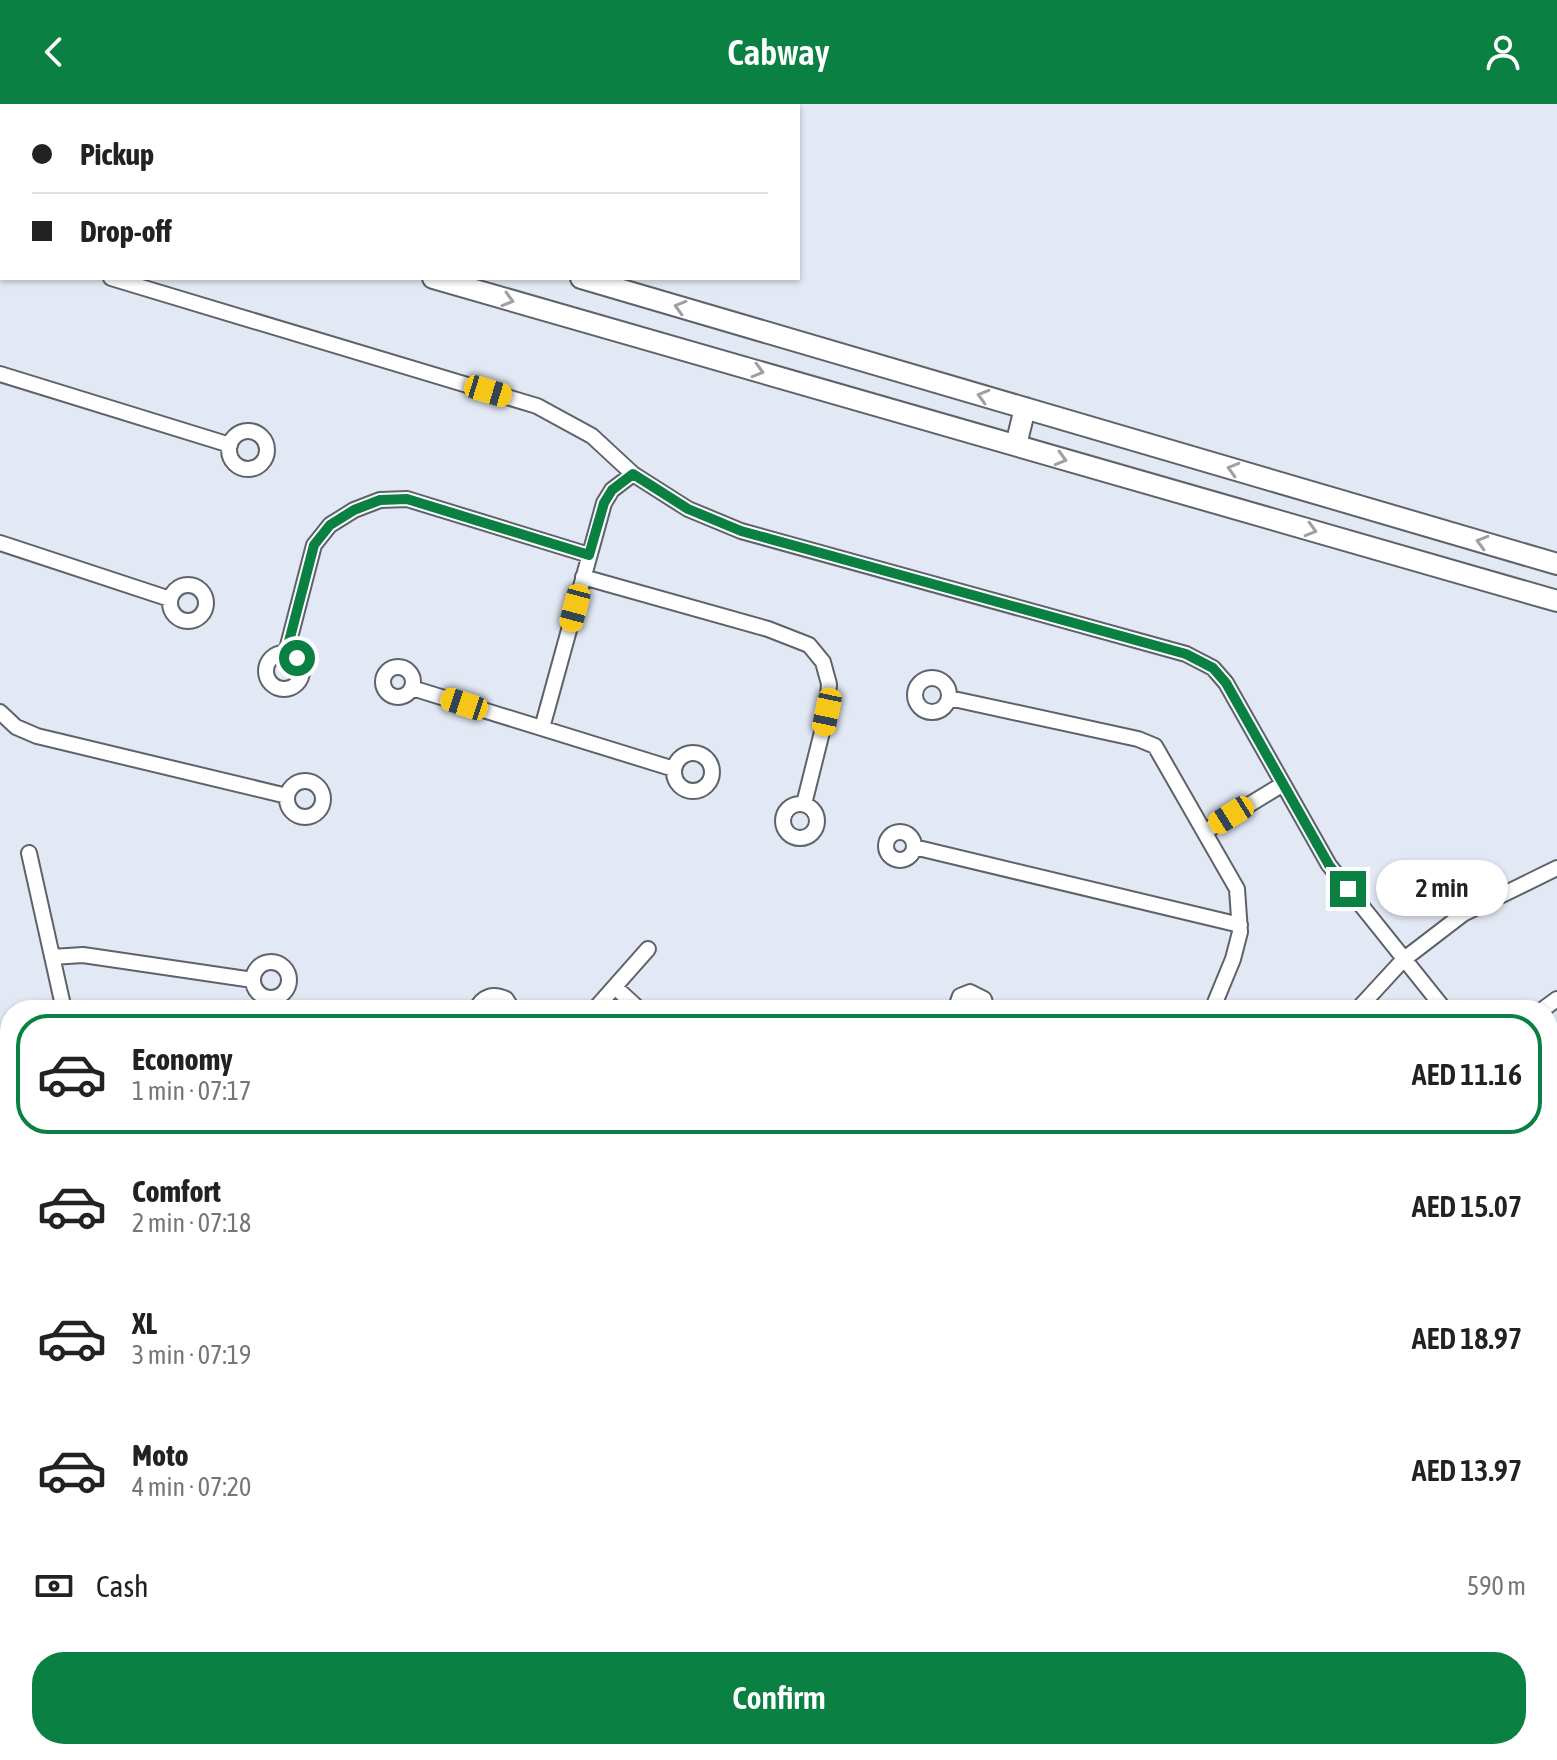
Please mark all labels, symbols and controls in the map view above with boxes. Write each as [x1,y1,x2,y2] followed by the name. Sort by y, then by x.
[32,30,76,74] icon: back
[1481,30,1525,74] icon: person
[727,31,830,73] text: Cabway
[80,137,154,171] text: Pickup
[80,214,172,248] text: Drop-off
[500,290,514,307] one-way arrow
[673,300,687,316] one-way arrow
[750,362,764,378] one-way arrow
[462,373,514,409] car
[977,389,991,405] one-way arrow
[1054,449,1068,466] one-way arrow
[1226,462,1240,478] one-way arrow
[1304,521,1318,537] one-way arrow
[1476,535,1490,551] one-way arrow
[557,582,593,634] car
[279,640,315,676] route start
[437,685,491,723] car
[810,686,844,738] car
[1204,792,1258,838] car
[1376,861,1508,917] callout: 2 min
[1330,871,1366,907] route end
[1415,873,1469,903] text: 2 min
[36,1038,108,1110] icon: car
[132,1042,233,1076] text: Economy
[1412,1057,1522,1091] text: AED 11.16
[132,1076,251,1106] text: 1 min · 07:17
[36,1170,108,1242] icon: car
[132,1174,221,1208] text: Comfort
[1412,1189,1522,1223] text: AED 15.07
[132,1208,251,1238] text: 2 min · 07:18
[36,1302,108,1374] icon: car
[132,1306,157,1340] text: XL
[1412,1321,1522,1355] text: AED 18.97
[132,1340,251,1370] text: 3 min · 07:19
[36,1434,108,1506] icon: car
[132,1438,189,1472] text: Moto
[1412,1453,1522,1487] text: AED 13.97
[132,1472,251,1502] text: 4 min · 07:20
[32,1564,76,1608] icon: cash
[96,1569,149,1603] text: Cash
[1467,1571,1526,1601] text: 590 m
[32,1652,1526,1744] button: Confirm

